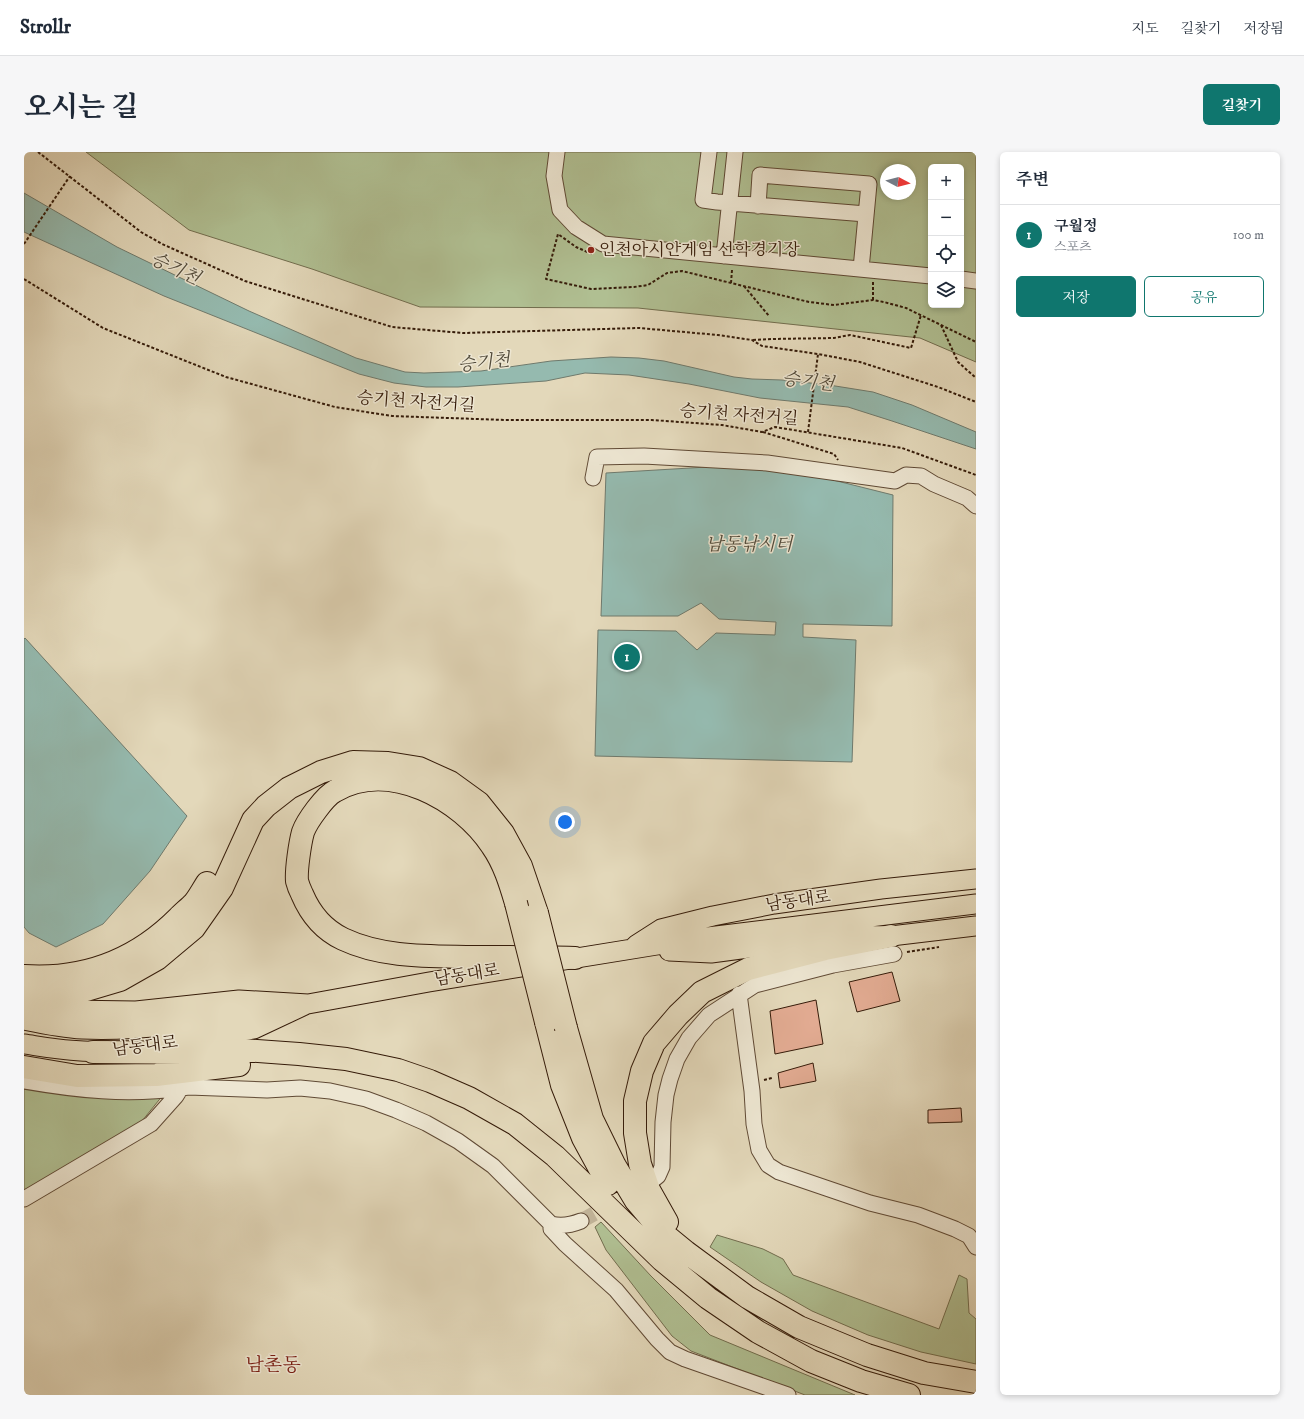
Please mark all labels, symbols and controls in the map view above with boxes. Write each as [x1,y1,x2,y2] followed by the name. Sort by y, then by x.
[20,16,71,39] text: Strollr
[1132,20,1159,38] text: 지도
[1181,20,1221,38] text: 길찾기
[1243,20,1284,38] text: 저장됨
[1203,84,1280,125] button: 길찾기
[24,90,138,125] text: 오시는 길
[880,164,916,200] north arrow
[928,164,964,308] map controls
[928,164,964,200] button: +
[1016,169,1049,191] text: 주변
[928,200,964,236] button: −
[1054,217,1097,236] text: 구월정
[1027,227,1031,243] text: 1
[1233,227,1264,243] text: 100 m
[928,236,964,272] button: locate
[599,239,800,261] place label: 인천아시안게임 선학경기장
[1054,239,1092,255] text: 스포츠
[586,245,596,255] marker: 인천아시안게임 선학경기장
[147,248,205,291] water label: 승기천
[928,272,964,308] button: layers
[1016,276,1136,317] button: 저장
[1144,276,1264,317] button: 공유
[457,349,513,377] water label: 승기천
[781,368,837,396] water label: 승기천
[356,387,476,417] street label: 승기천 자전거길
[679,400,799,430] street label: 승기천 자전거길
[706,534,794,556] water label: 남동낚시터
[614,642,640,672] pin: 1
[555,812,575,832] your location
[764,885,833,916] street label: 남동대로
[433,959,502,991] street label: 남동대로
[111,1031,180,1061] street label: 남동대로
[245,1354,301,1377] district label: 남촌동

